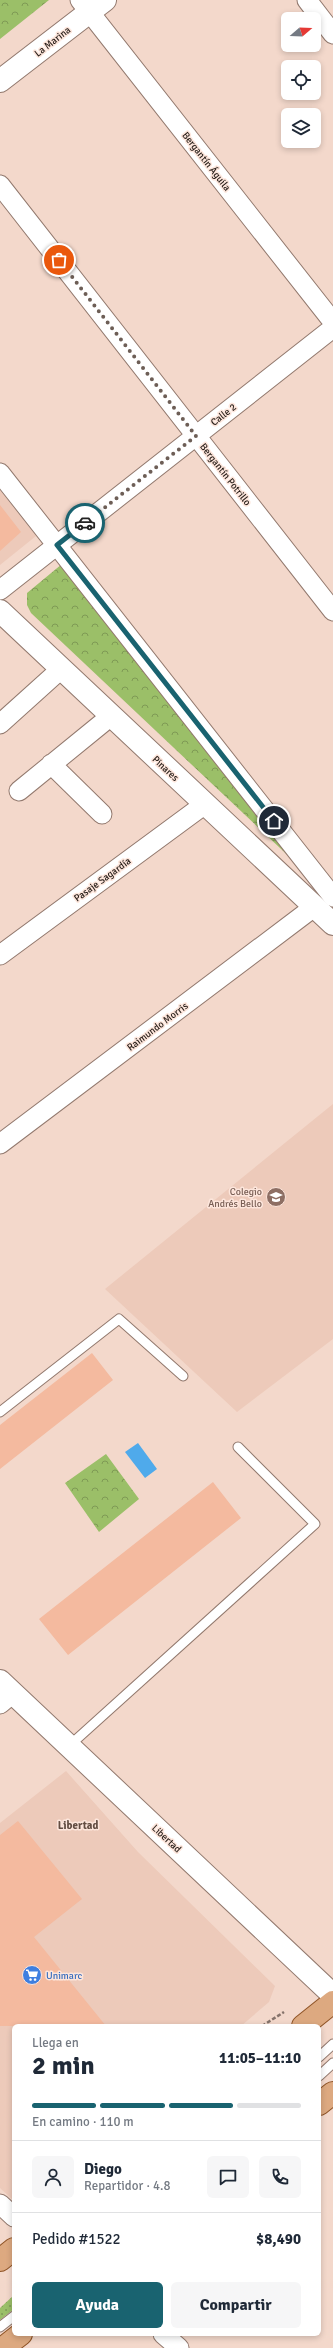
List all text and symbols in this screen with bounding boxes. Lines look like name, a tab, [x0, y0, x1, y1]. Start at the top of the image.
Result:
north arrow	[281, 12, 321, 52]
map controls	[281, 12, 321, 148]
street label: La Marina	[32, 24, 73, 60]
button: locate	[281, 60, 321, 100]
button: layers	[281, 108, 321, 148]
street label: Bergantín Águila	[179, 129, 234, 194]
pin	[42, 243, 76, 277]
icon: bag	[48, 249, 70, 271]
street label: Calle 2	[208, 401, 239, 429]
street label: Bergantín Potrillo	[197, 441, 253, 508]
courier	[65, 503, 105, 543]
icon: car	[74, 512, 96, 534]
street label: Pinares	[150, 754, 181, 784]
pin	[257, 804, 291, 838]
icon: home	[263, 810, 285, 832]
street label: Pasaje Sagardía	[72, 855, 133, 905]
street label: Raimundo Morris	[125, 1000, 191, 1054]
place label: Colegio Andrés Bello	[208, 1186, 262, 1210]
school or university icon: Colegio Andrés Bello	[265, 1186, 287, 1208]
district label: Libertad	[58, 1819, 98, 1832]
street label: Libertad	[149, 1822, 183, 1855]
supermarket icon: Unimarc	[21, 1964, 43, 1986]
place label: Unimarc	[46, 1970, 82, 1982]
text: Llega en	[32, 2035, 79, 2051]
text: 11:05–11:10	[219, 2049, 301, 2067]
text: 2 min	[32, 2050, 95, 2082]
text: En camino · 110 m	[32, 2114, 134, 2130]
button: person	[32, 2156, 74, 2198]
button: chat	[207, 2156, 249, 2198]
button: phone	[259, 2156, 301, 2198]
text: Diego	[84, 2160, 122, 2178]
text: Repartidor · 4.8	[84, 2178, 170, 2194]
text: Pedido #1522	[32, 2230, 121, 2248]
text: $8,490	[256, 2230, 301, 2248]
button: Ayuda	[32, 2282, 163, 2328]
button: Compartir	[171, 2282, 301, 2328]

